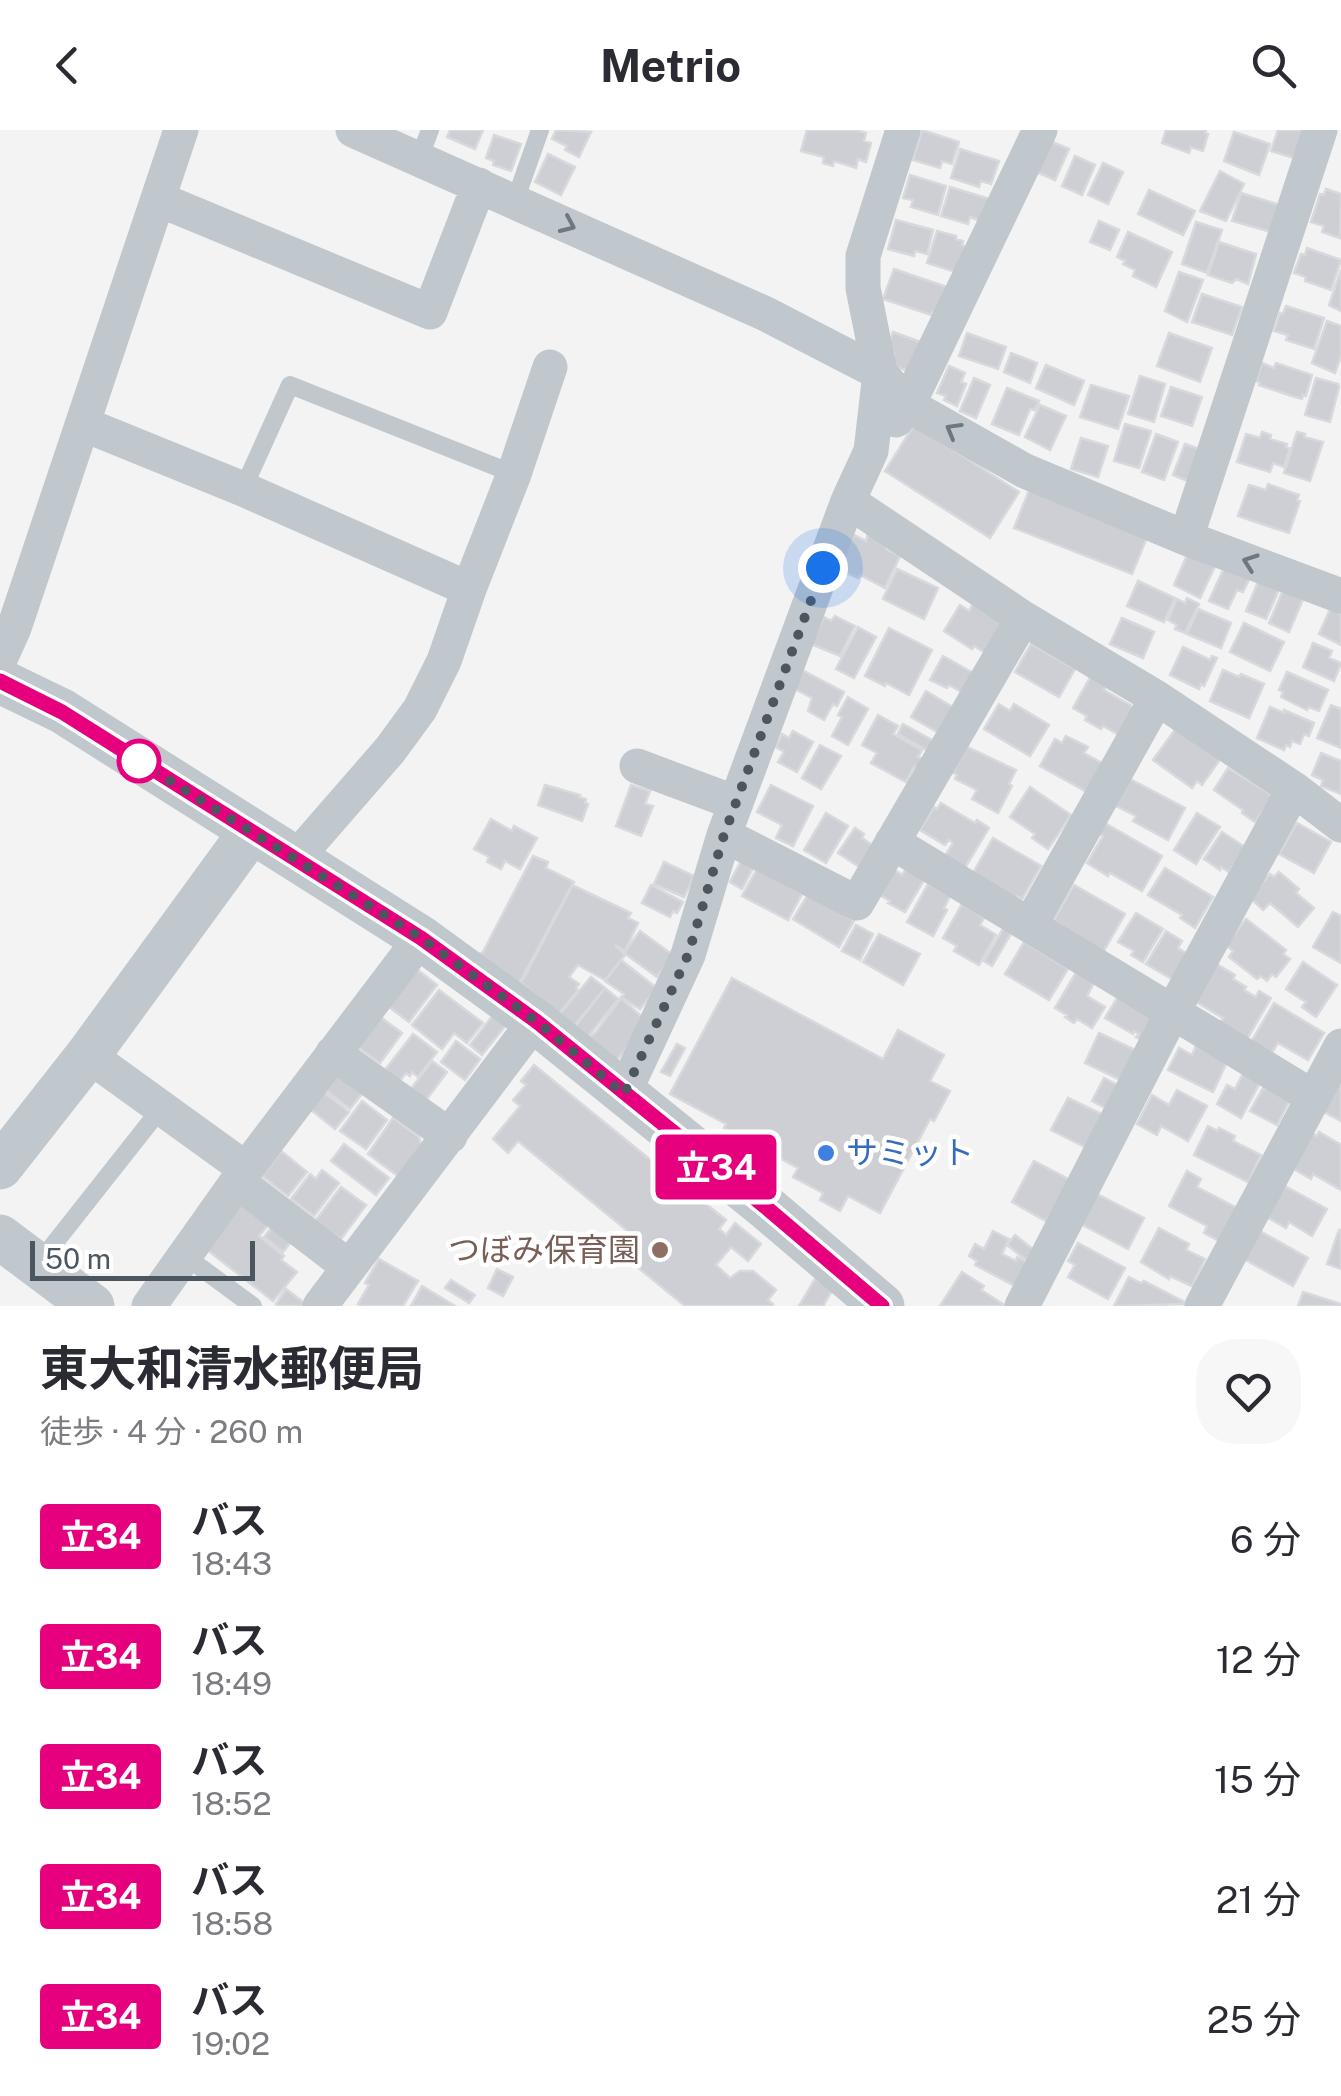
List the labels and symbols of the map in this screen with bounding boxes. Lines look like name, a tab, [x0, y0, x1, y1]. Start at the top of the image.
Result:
one-way arrow	[558, 213, 576, 233]
one-way arrow	[946, 423, 964, 442]
your location	[798, 543, 848, 593]
one-way arrow	[1242, 553, 1259, 574]
unlabelled marker	[118, 740, 160, 782]
line badge: 立34	[658, 1134, 774, 1200]
place label: サミット	[846, 1134, 974, 1171]
marker: サミット	[815, 1142, 837, 1164]
place label: つぼみ保育園	[448, 1231, 640, 1268]
scale bar	[30, 1236, 255, 1280]
marker: つぼみ保育園	[649, 1239, 671, 1261]

